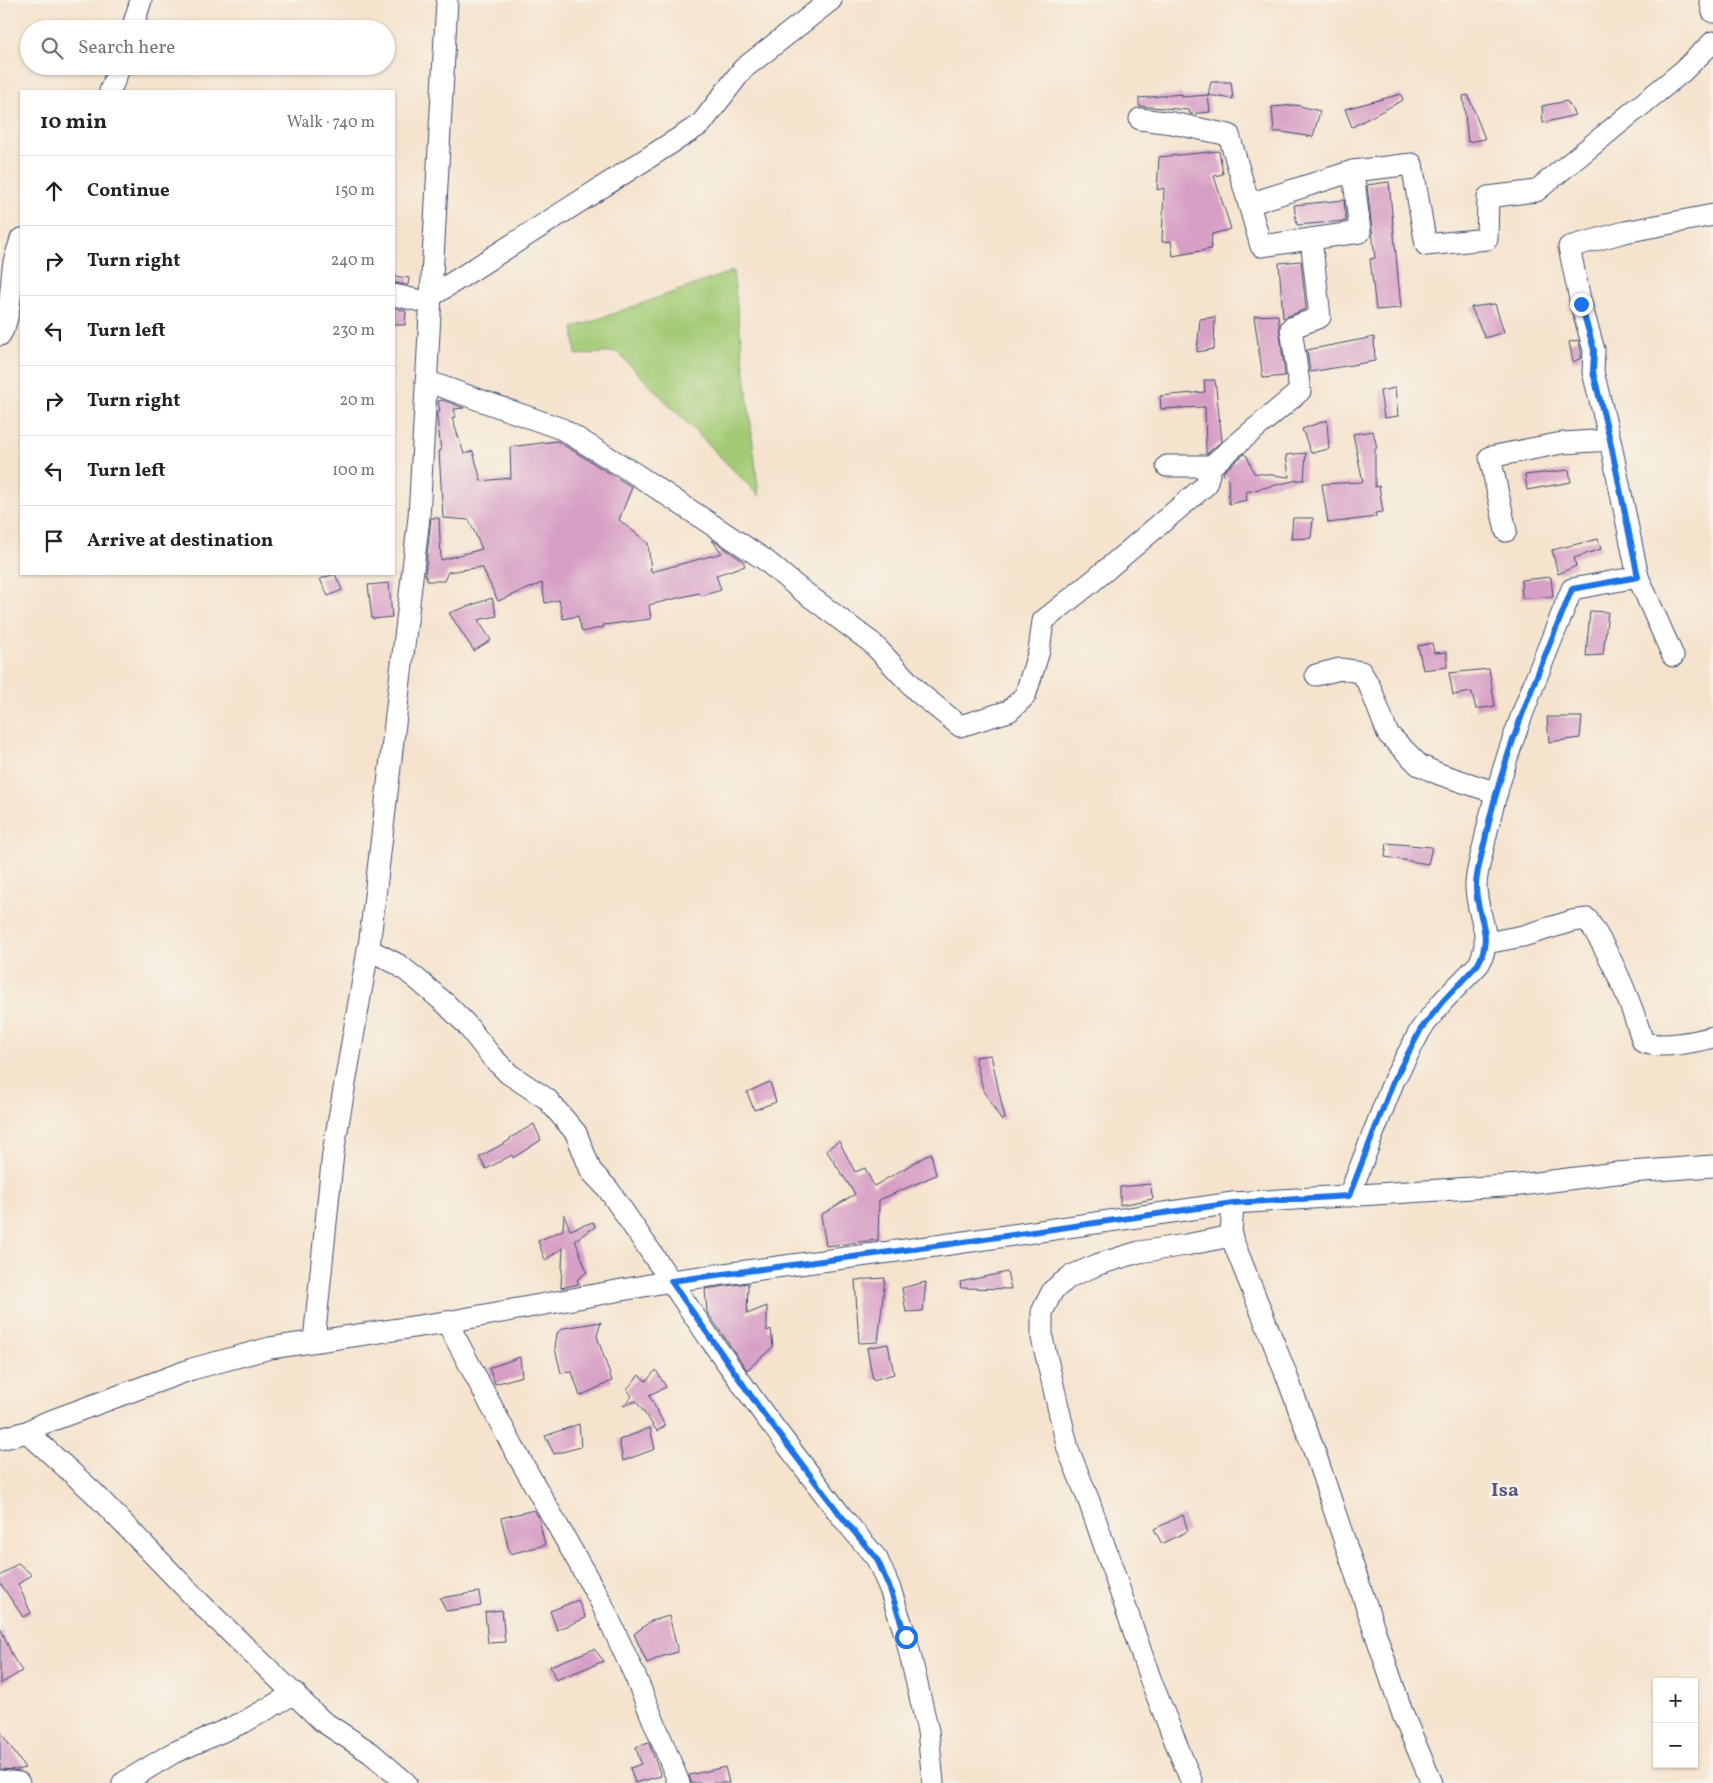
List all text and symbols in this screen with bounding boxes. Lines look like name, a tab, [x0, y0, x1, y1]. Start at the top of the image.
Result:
search box	[20, 20, 395, 75]
icon: search	[38, 34, 66, 62]
text: Search here	[78, 35, 175, 61]
text: 10 min	[40, 108, 107, 137]
text: Walk · 740 m	[287, 112, 375, 134]
icon: ahead	[40, 177, 68, 205]
text: Continue	[87, 178, 170, 204]
text: 150 m	[334, 180, 375, 202]
icon: right	[40, 247, 68, 275]
text: Turn right	[87, 248, 180, 274]
text: 240 m	[331, 250, 375, 272]
route end	[1570, 293, 1593, 316]
icon: left	[40, 317, 68, 345]
text: Turn left	[87, 318, 166, 344]
text: 230 m	[332, 320, 375, 342]
icon: right	[40, 387, 68, 415]
text: Turn right	[87, 388, 180, 414]
text: 20 m	[340, 390, 375, 412]
icon: left	[40, 457, 68, 485]
text: Turn left	[87, 458, 166, 484]
text: 100 m	[332, 460, 375, 482]
icon: arrive	[40, 527, 68, 555]
text: Arrive at destination	[87, 528, 273, 554]
district label: Isa	[1491, 1477, 1519, 1505]
route start	[895, 1626, 918, 1649]
map controls	[1653, 1678, 1698, 1768]
button: +	[1653, 1678, 1698, 1723]
button: −	[1653, 1723, 1698, 1768]

